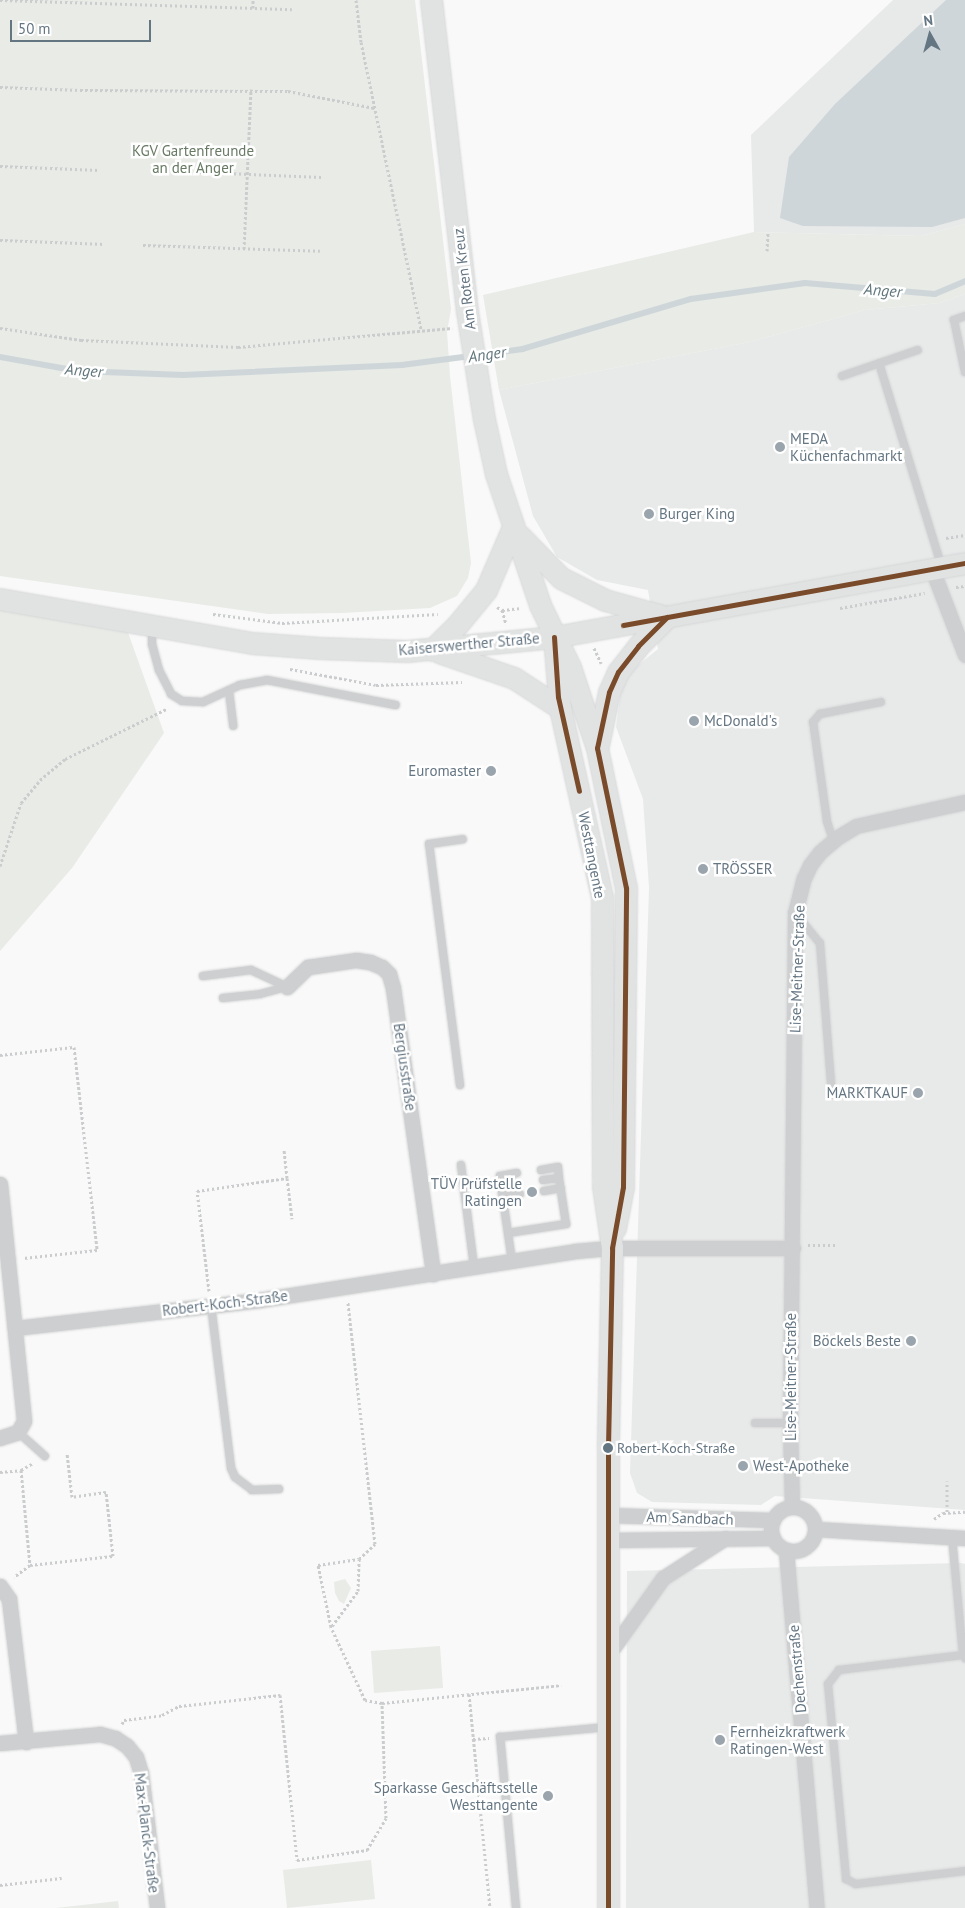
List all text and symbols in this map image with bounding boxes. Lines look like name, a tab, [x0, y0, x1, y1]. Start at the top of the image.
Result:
scale bar	[12, 10, 154, 42]
north arrow	[905, 10, 955, 60]
text: N	[923, 11, 934, 30]
text: 50 m	[18, 19, 51, 38]
park label: KGV Gartenfreunde an der Anger	[132, 141, 254, 176]
street label: Am Roten Kreuz	[449, 227, 479, 331]
water label: Anger	[863, 279, 903, 301]
water label: Anger	[467, 342, 507, 366]
water label: Anger	[64, 359, 104, 381]
place label: MEDA Küchenfachmarkt	[790, 429, 902, 464]
marker: MEDA Küchenfachmarkt	[774, 441, 786, 453]
place label: Burger King	[659, 505, 735, 523]
marker: Burger King	[643, 508, 655, 520]
street label: Kaiserswerther Straße	[398, 629, 540, 659]
place label: McDonald's	[704, 712, 777, 730]
marker: McDonald's	[688, 715, 700, 727]
place label: Euromaster	[408, 762, 481, 780]
marker: Euromaster	[485, 765, 497, 777]
street label: Westtangente	[575, 810, 609, 900]
place label: TRÖSSER	[713, 860, 773, 878]
marker: TRÖSSER	[697, 863, 709, 875]
street label: Lise-Meitner-Straße	[786, 905, 808, 1033]
street label: Bergiusstraße	[390, 1022, 420, 1112]
place label: MARKTKAUF	[826, 1084, 908, 1102]
marker: MARKTKAUF	[912, 1087, 924, 1099]
place label: TÜV Prüfstelle Ratingen	[430, 1174, 522, 1209]
marker: TÜV Prüfstelle Ratingen	[526, 1186, 538, 1198]
street label: Robert-Koch-Straße	[161, 1286, 289, 1320]
street label: Lise-Meitner-Straße	[782, 1313, 800, 1441]
place label: Böckels Beste	[813, 1332, 901, 1350]
marker: Böckels Beste	[905, 1335, 917, 1347]
place label: Robert-Koch-Straße	[617, 1440, 735, 1456]
marker: Robert-Koch-Straße	[603, 1443, 613, 1453]
place label: West-Apotheke	[753, 1457, 849, 1475]
marker: West-Apotheke	[737, 1460, 749, 1472]
street label: Am Sandbach	[646, 1507, 734, 1529]
street label: Dechenstraße	[784, 1624, 810, 1714]
place label: Fernheizkraftwerk Ratingen-West	[730, 1722, 845, 1757]
marker: Fernheizkraftwerk Ratingen-West	[714, 1734, 726, 1746]
street label: Max-Planck-Straße	[131, 1772, 163, 1894]
place label: Sparkasse Geschäftsstelle Westtangente	[374, 1778, 538, 1813]
marker: Sparkasse Geschäftsstelle Westtangente	[542, 1790, 554, 1802]

